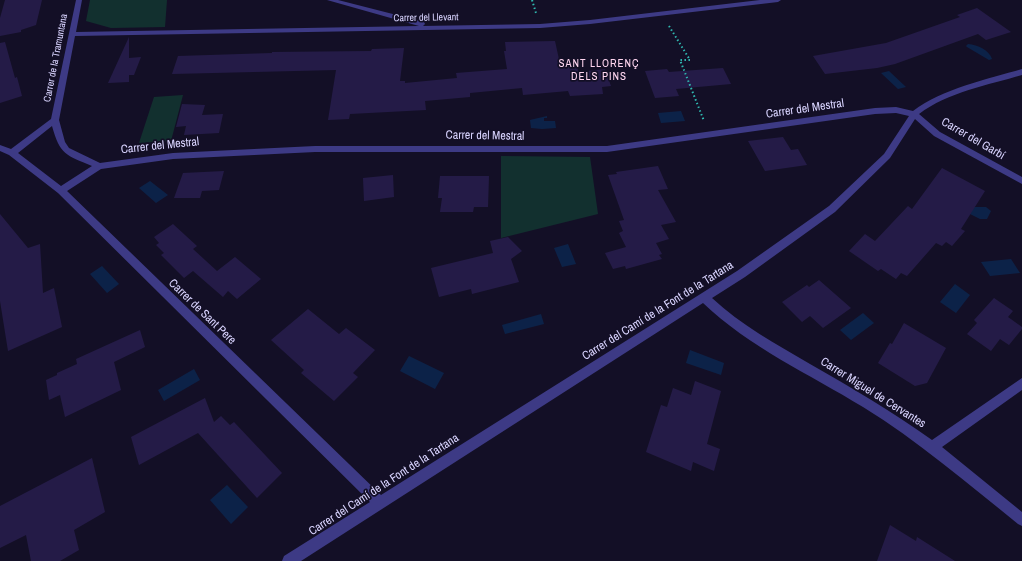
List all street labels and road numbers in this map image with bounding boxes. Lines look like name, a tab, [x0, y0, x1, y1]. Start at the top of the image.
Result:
street label: Carrer del Llevant	[393, 11, 459, 25]
street label: Carrer de la Tramuntana	[42, 13, 70, 103]
street label: Carrer del Mestral	[765, 96, 845, 122]
street label: Carrer del Garbí	[939, 115, 1007, 163]
street label: Carrer del Mestral	[446, 128, 524, 144]
street label: Carrer del Mestral	[120, 135, 200, 157]
street label: Carrer del Camí de la Font de la Tartana	[580, 258, 736, 364]
street label: Carrer de Sant Pere	[165, 276, 239, 348]
street label: Carrer Miguel de Cervantes	[818, 355, 928, 431]
street label: Carrer del Camí de la Font de la Tartana	[306, 431, 462, 539]

